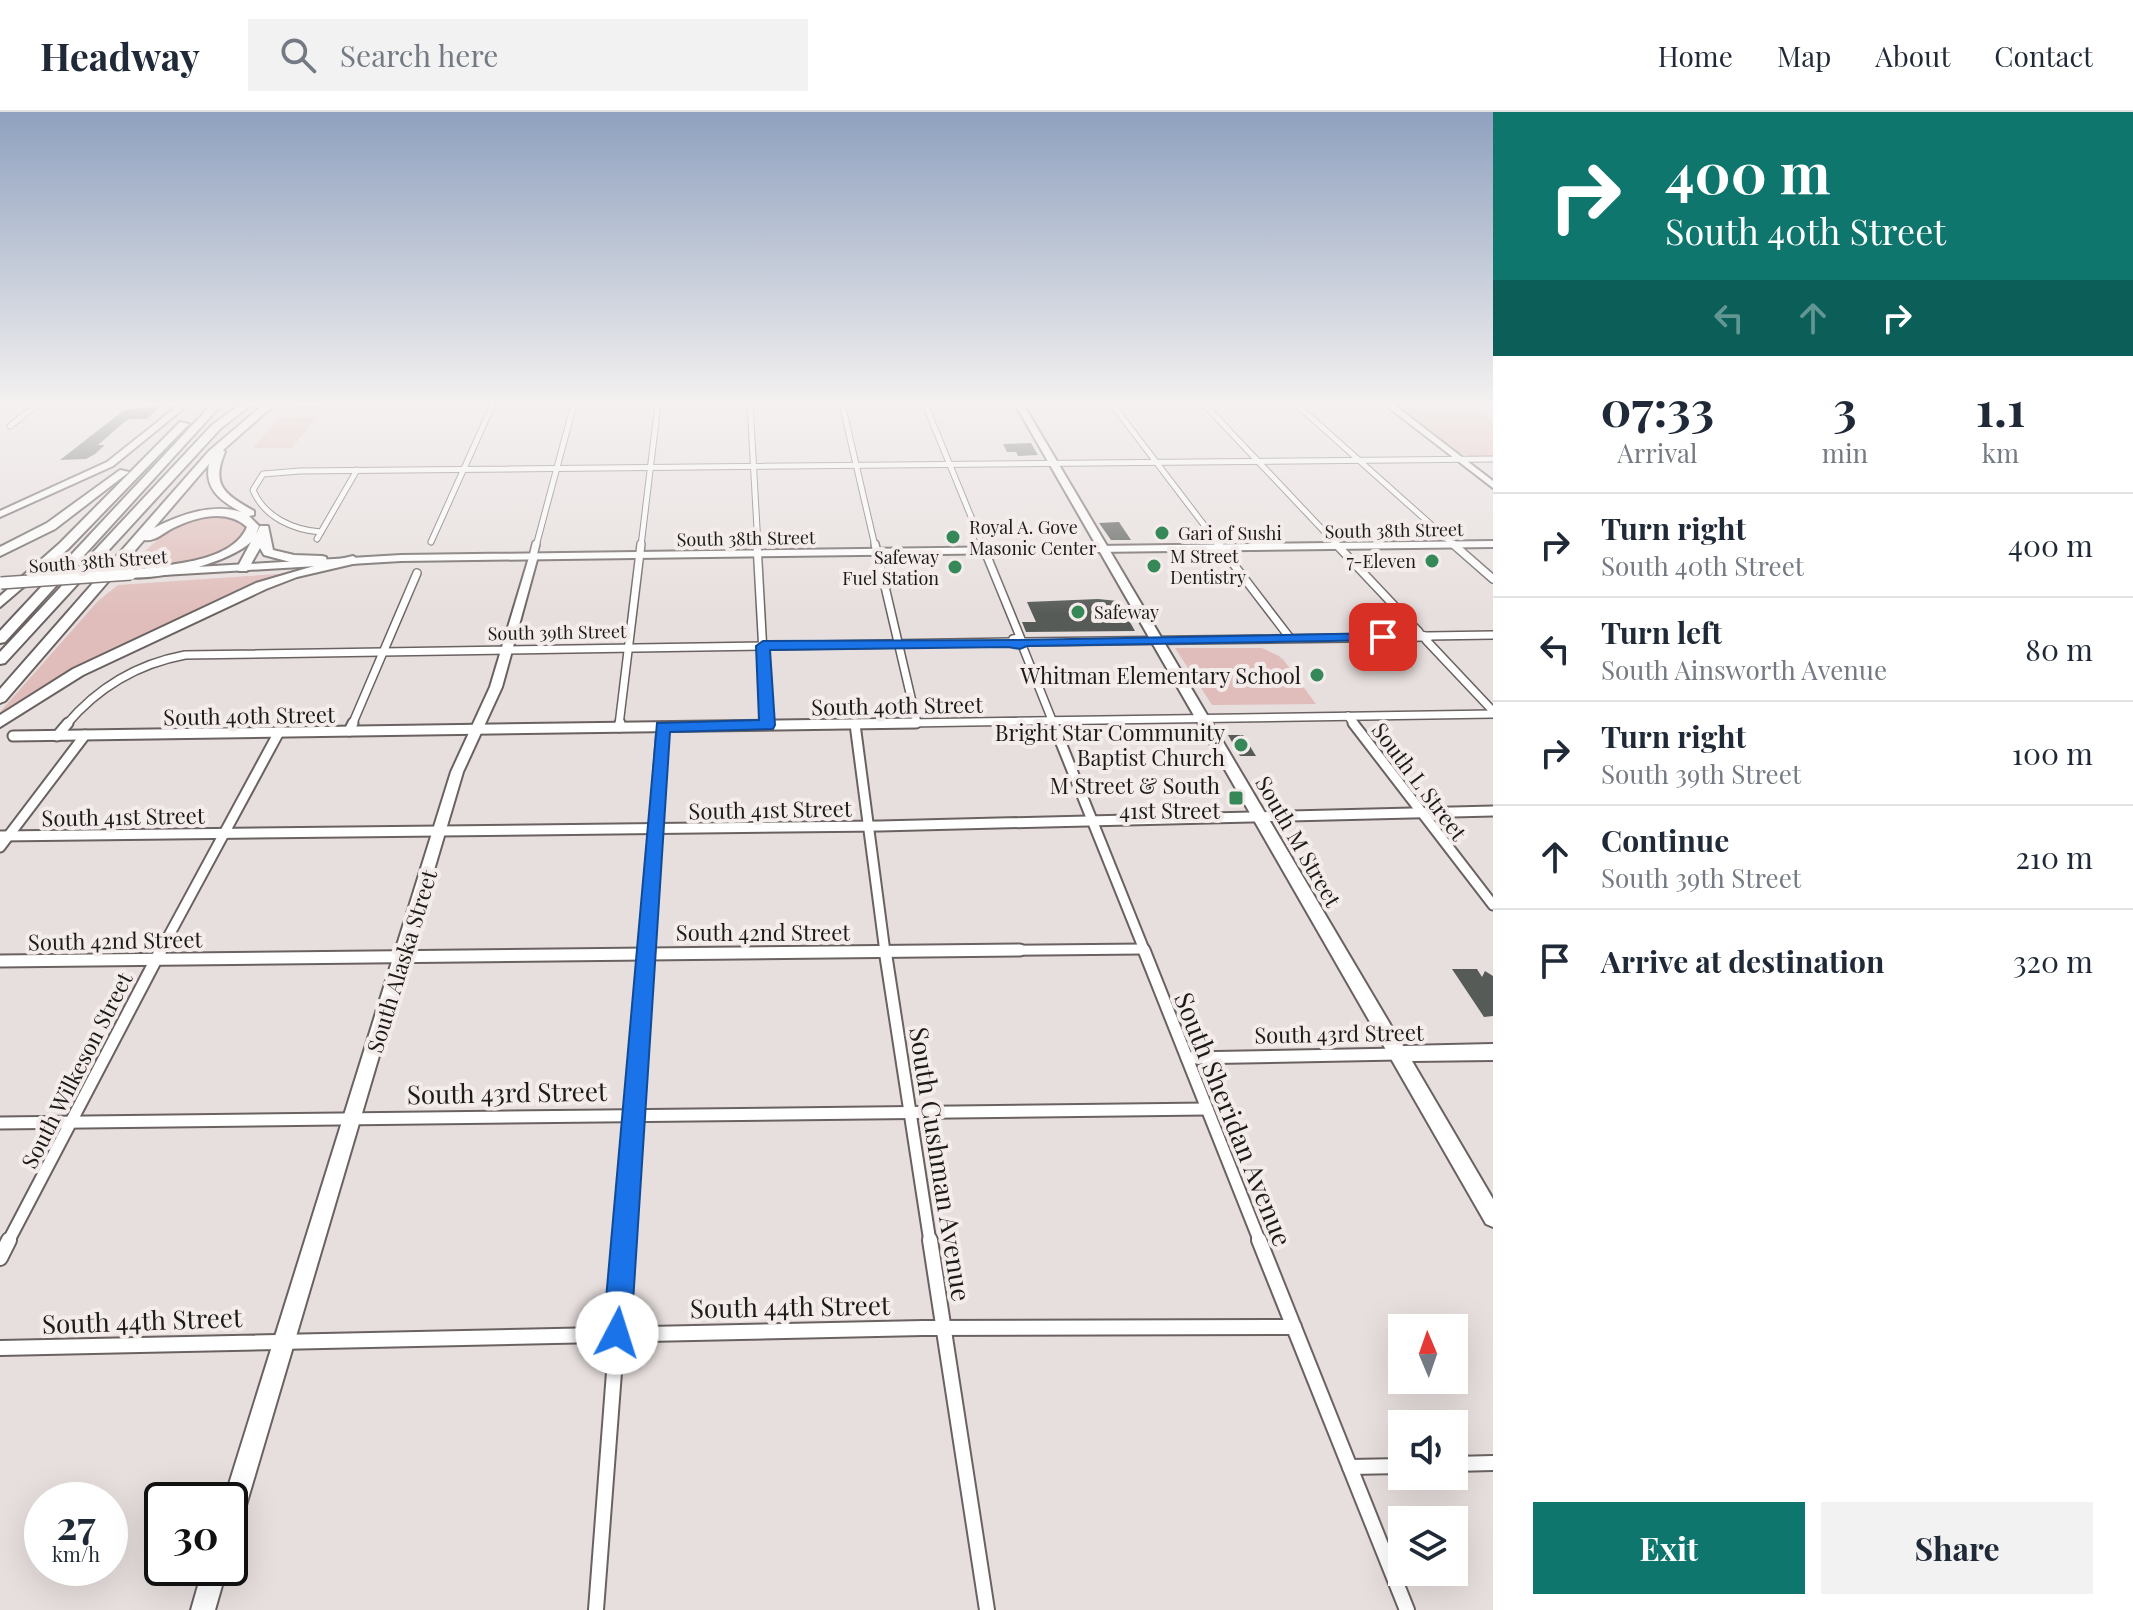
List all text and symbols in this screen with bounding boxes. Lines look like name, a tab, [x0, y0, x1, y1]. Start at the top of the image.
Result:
search box	[248, 19, 808, 91]
text: Headway	[40, 30, 200, 81]
icon: search	[276, 33, 320, 77]
text: Search here	[340, 35, 498, 75]
text: Home	[1658, 37, 1733, 74]
text: Map	[1777, 37, 1831, 74]
text: About	[1875, 37, 1950, 74]
text: Contact	[1994, 37, 2093, 74]
text: 400 m	[1665, 134, 1831, 209]
icon: right	[1533, 144, 1637, 248]
text: South 40th Street	[1665, 206, 1946, 254]
icon: left	[1707, 296, 1751, 340]
icon: ahead	[1791, 296, 1835, 340]
icon: right	[1875, 296, 1919, 340]
text: 07:33	[1601, 375, 1714, 439]
text: 3	[1833, 375, 1857, 439]
text: 1.1	[1976, 375, 2025, 439]
text: Arrival	[1617, 435, 1697, 470]
text: min	[1822, 435, 1868, 470]
text: km	[1982, 435, 2019, 470]
text: Turn right	[1601, 508, 1746, 548]
place label: Royal A. Gove Masonic Center	[969, 515, 1096, 560]
street label: South 38th Street	[1324, 517, 1464, 543]
place label: Gari of Sushi	[1178, 521, 1282, 545]
icon: right	[1533, 523, 1577, 567]
marker: Gari of Sushi	[1153, 524, 1171, 542]
street label: South 38th Street	[676, 525, 816, 551]
text: 400 m	[2008, 525, 2093, 565]
marker: Royal A. Gove Masonic Center	[944, 528, 962, 546]
street label: South 38th Street	[28, 544, 169, 578]
place label: M Street Dentistry	[1170, 544, 1246, 589]
place label: Safeway Fuel Station	[842, 545, 939, 590]
text: South 40th Street	[1601, 548, 1804, 583]
place label: 7-Eleven	[1346, 549, 1416, 573]
marker: 7-Eleven	[1423, 552, 1441, 570]
marker: M Street Dentistry	[1145, 557, 1163, 575]
marker: Safeway Fuel Station	[946, 558, 964, 576]
place label: Safeway	[1094, 600, 1159, 624]
marker: Safeway	[1069, 603, 1087, 621]
pin	[1349, 603, 1417, 671]
text: Turn left	[1601, 612, 1722, 652]
icon: arrive	[1361, 615, 1405, 659]
street label: South 39th Street	[488, 619, 627, 645]
icon: left	[1533, 627, 1577, 671]
text: 80 m	[2025, 629, 2093, 669]
text: South Ainsworth Avenue	[1601, 652, 1887, 687]
place label: Whitman Elementary School	[1019, 660, 1301, 690]
marker: Whitman Elementary School	[1308, 666, 1326, 684]
street label: South 40th Street	[811, 688, 984, 721]
street label: South 40th Street	[163, 698, 336, 731]
street label: South L Street	[1366, 716, 1475, 847]
text: Turn right	[1601, 716, 1746, 756]
place label: Bright Star Community Baptist Church	[995, 717, 1225, 772]
icon: right	[1533, 731, 1577, 775]
text: 100 m	[2012, 733, 2093, 773]
marker: Bright Star Community Baptist Church	[1232, 736, 1250, 754]
text: South 39th Street	[1601, 756, 1801, 791]
place label: M Street & South 41st Street	[1050, 770, 1221, 825]
street label: South M Street	[1249, 770, 1349, 913]
marker: M Street & South 41st Street	[1227, 789, 1245, 807]
street label: South 41st Street	[688, 793, 853, 825]
street label: South 41st Street	[41, 800, 206, 832]
text: Continue	[1601, 820, 1729, 860]
icon: ahead	[1533, 835, 1577, 879]
text: 210 m	[2015, 837, 2093, 877]
text: South 39th Street	[1601, 860, 1801, 895]
street label: South Alaska Street	[359, 865, 444, 1056]
street label: South 42nd Street	[676, 917, 851, 947]
street label: South 42nd Street	[28, 923, 204, 957]
icon: arrive	[1533, 939, 1577, 983]
text: Arrive at destination	[1601, 941, 1884, 981]
text: 320 m	[2013, 941, 2093, 981]
street label: South Wilkeson Street	[13, 966, 139, 1173]
street label: South Sheridan Avenue	[1167, 987, 1301, 1251]
street label: South 43rd Street	[1254, 1017, 1425, 1049]
street label: South Cushman Avenue	[902, 1024, 980, 1304]
street label: South 43rd Street	[407, 1073, 608, 1111]
street label: South 44th Street	[690, 1287, 891, 1325]
position arrow	[575, 1291, 659, 1375]
street label: South 44th Street	[41, 1299, 243, 1341]
north arrow	[1388, 1314, 1468, 1394]
map controls	[1388, 1314, 1468, 1586]
button: sound	[1388, 1410, 1468, 1490]
speed limit sign: 30	[144, 1482, 248, 1586]
text: 27	[56, 1497, 96, 1550]
button: Exit	[1533, 1502, 1805, 1594]
button: Share	[1821, 1502, 2093, 1594]
button: layers	[1388, 1506, 1468, 1586]
text: km/h	[52, 1540, 100, 1567]

